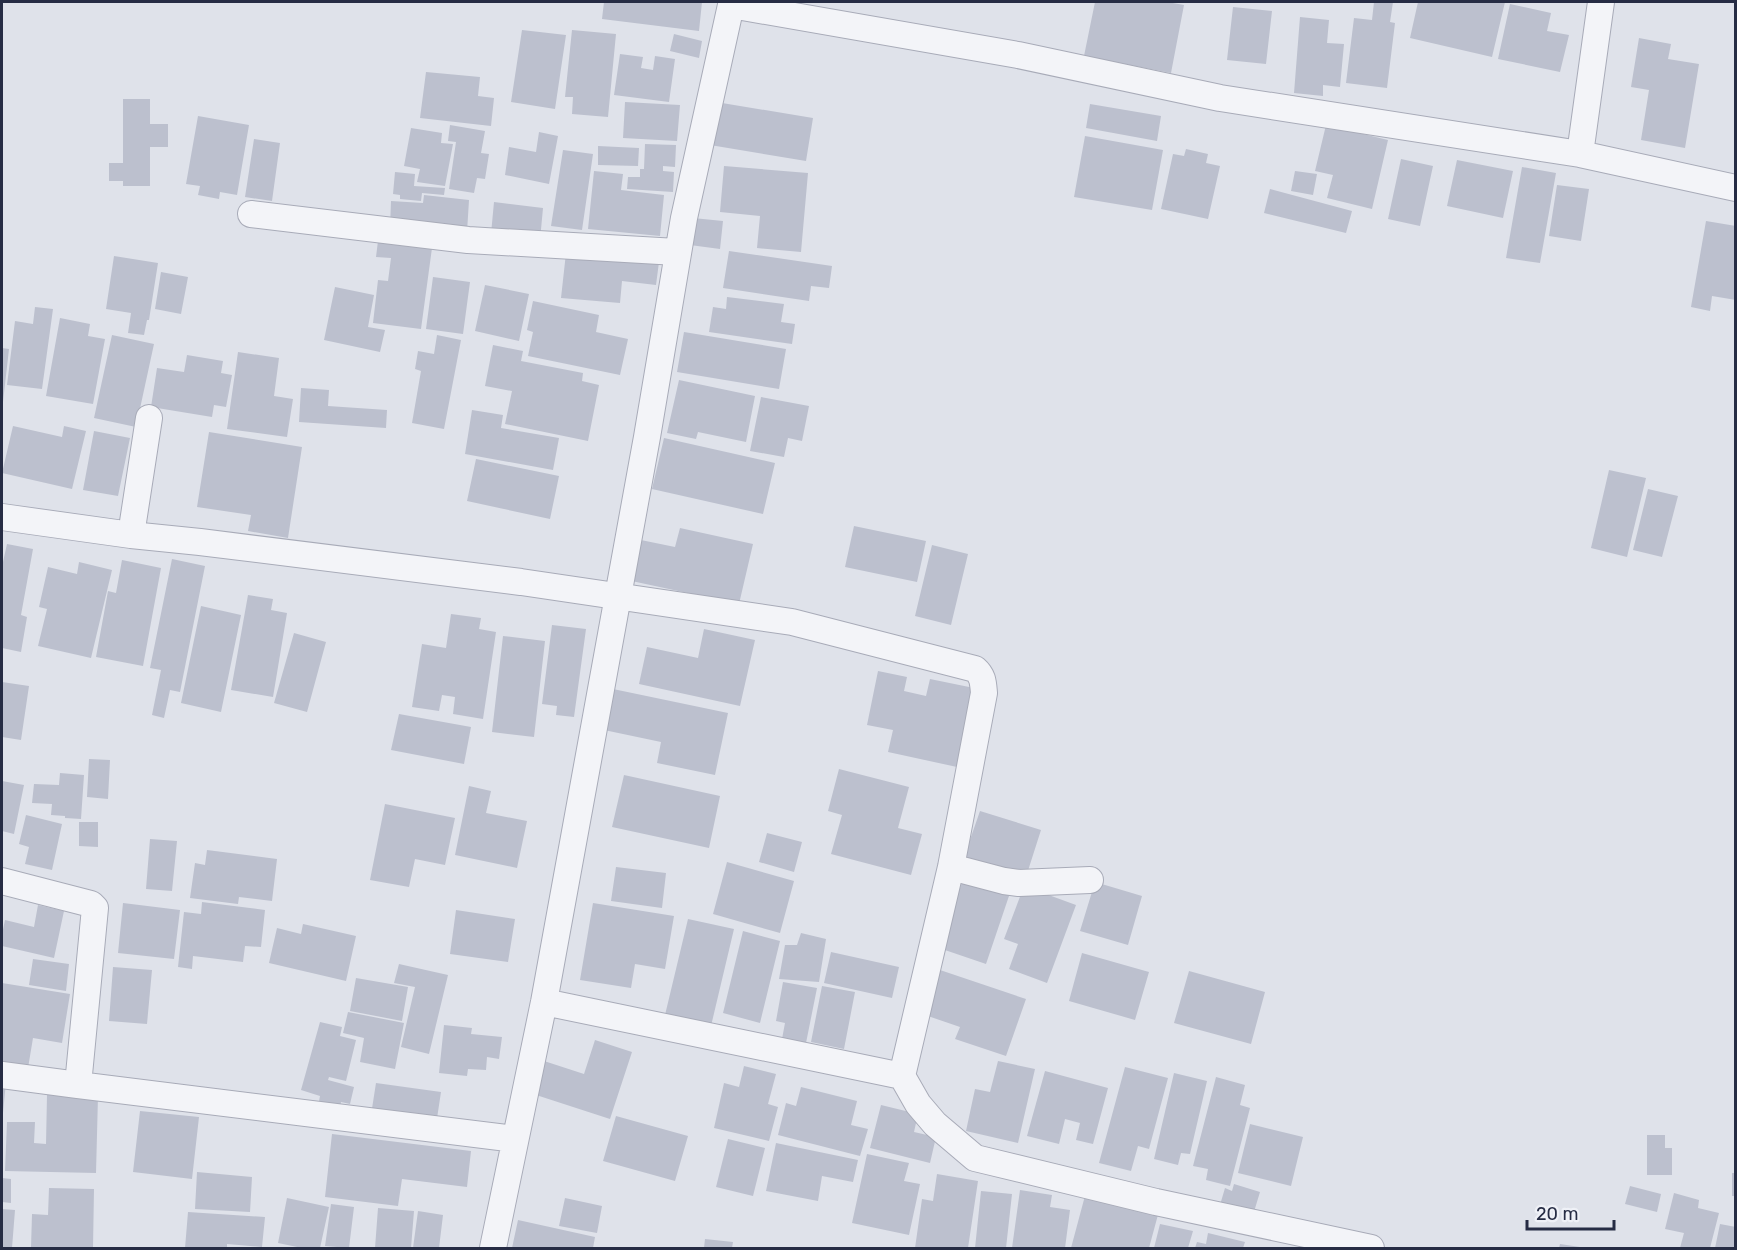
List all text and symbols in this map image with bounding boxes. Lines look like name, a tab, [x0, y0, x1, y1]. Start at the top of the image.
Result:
scale bar	[1527, 1193, 1614, 1231]
text: 20 m	[1536, 1203, 1578, 1225]

